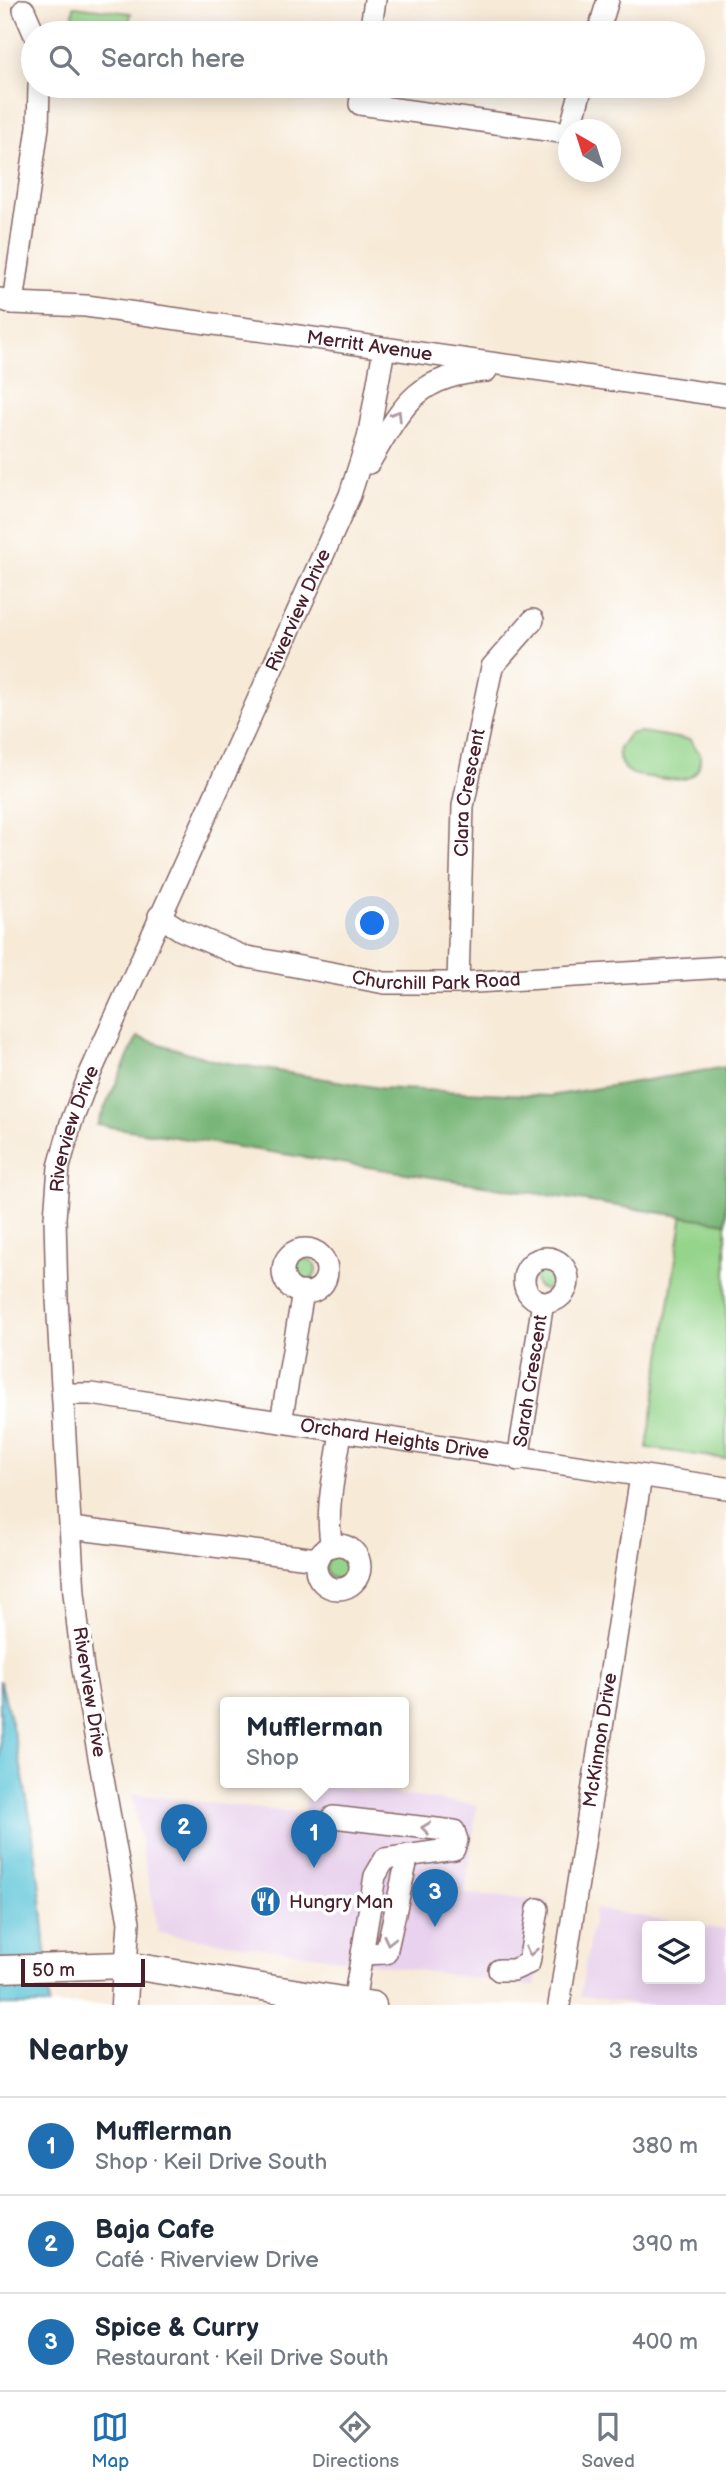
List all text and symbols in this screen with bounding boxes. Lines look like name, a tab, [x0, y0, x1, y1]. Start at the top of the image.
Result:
search box	[21, 21, 705, 98]
icon: search	[45, 41, 83, 79]
text: Search here	[101, 44, 245, 75]
north arrow	[558, 119, 621, 182]
street label: Merritt Avenue	[305, 326, 434, 366]
one-way arrow	[389, 409, 402, 422]
street label: Riverview Drive	[261, 545, 336, 675]
street label: Clara Crescent	[450, 727, 490, 857]
your location	[355, 906, 389, 940]
street label: Churchill Park Road	[350, 966, 521, 995]
street label: Riverview Drive	[46, 1062, 104, 1193]
street label: Sarah Crescent	[509, 1313, 552, 1449]
street label: Orchard Heights Drive	[299, 1414, 491, 1464]
street label: Riverview Drive	[67, 1625, 111, 1759]
street label: McKinnon Drive	[578, 1671, 622, 1809]
popup	[220, 1697, 409, 1788]
text: Mufflerman	[246, 1713, 383, 1744]
text: Shop	[246, 1744, 299, 1772]
pin: 2	[161, 1804, 207, 1862]
pin: 1	[291, 1810, 337, 1868]
one-way arrow	[420, 1820, 432, 1835]
pin: 3	[412, 1869, 458, 1927]
restaurant icon: Hungry Man	[249, 1885, 283, 1919]
place label: Hungry Man	[289, 1891, 393, 1914]
map controls	[642, 1921, 705, 1984]
button: layers	[642, 1921, 705, 1984]
one-way arrow	[383, 1934, 397, 1946]
one-way arrow	[524, 1945, 539, 1957]
scale bar	[21, 1956, 145, 1988]
text: 50 m	[32, 1959, 75, 1982]
text: Nearby	[28, 2033, 128, 2069]
text: 3 results	[609, 2037, 698, 2065]
text: Mufflerman	[95, 2117, 232, 2148]
text: 1	[46, 2132, 56, 2160]
text: 380 m	[632, 2132, 698, 2160]
text: Shop · Keil Drive South	[95, 2148, 327, 2176]
text: Baja Cafe	[95, 2215, 214, 2246]
text: 2	[44, 2230, 58, 2258]
text: 390 m	[632, 2230, 698, 2258]
text: Café · Riverview Drive	[95, 2246, 319, 2274]
text: Spice & Curry	[95, 2313, 259, 2344]
text: 3	[44, 2328, 58, 2356]
text: 400 m	[632, 2328, 698, 2356]
text: Restaurant · Keil Drive South	[95, 2344, 389, 2372]
tab: Map	[91, 2408, 129, 2473]
tab: Directions	[312, 2408, 399, 2473]
tab: Saved	[581, 2408, 635, 2473]

